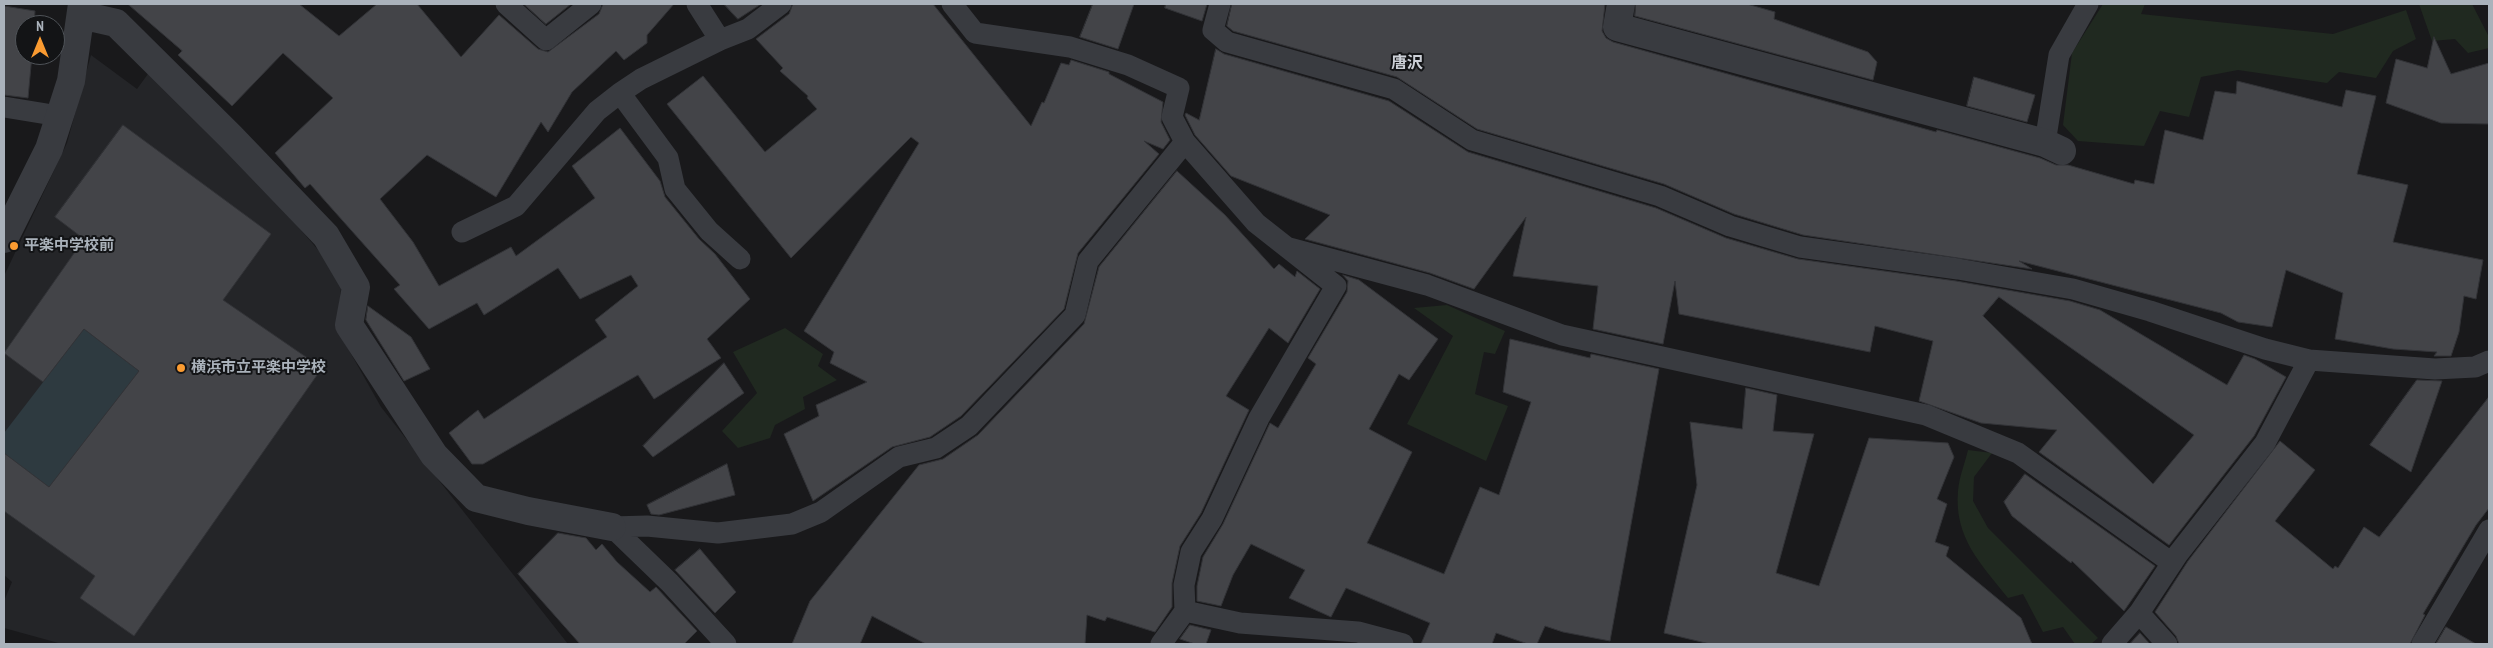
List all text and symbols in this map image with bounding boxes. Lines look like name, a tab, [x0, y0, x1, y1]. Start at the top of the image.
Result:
north arrow	[15, 15, 65, 65]
text: N	[36, 17, 44, 35]
district label: 唐沢	[1391, 53, 1423, 73]
place label: 平楽中学校前	[24, 237, 114, 255]
marker: 平楽中学校前	[8, 240, 20, 252]
place label: 横浜市立平楽中学校	[191, 359, 326, 377]
marker: 横浜市立平楽中学校	[175, 362, 187, 374]

